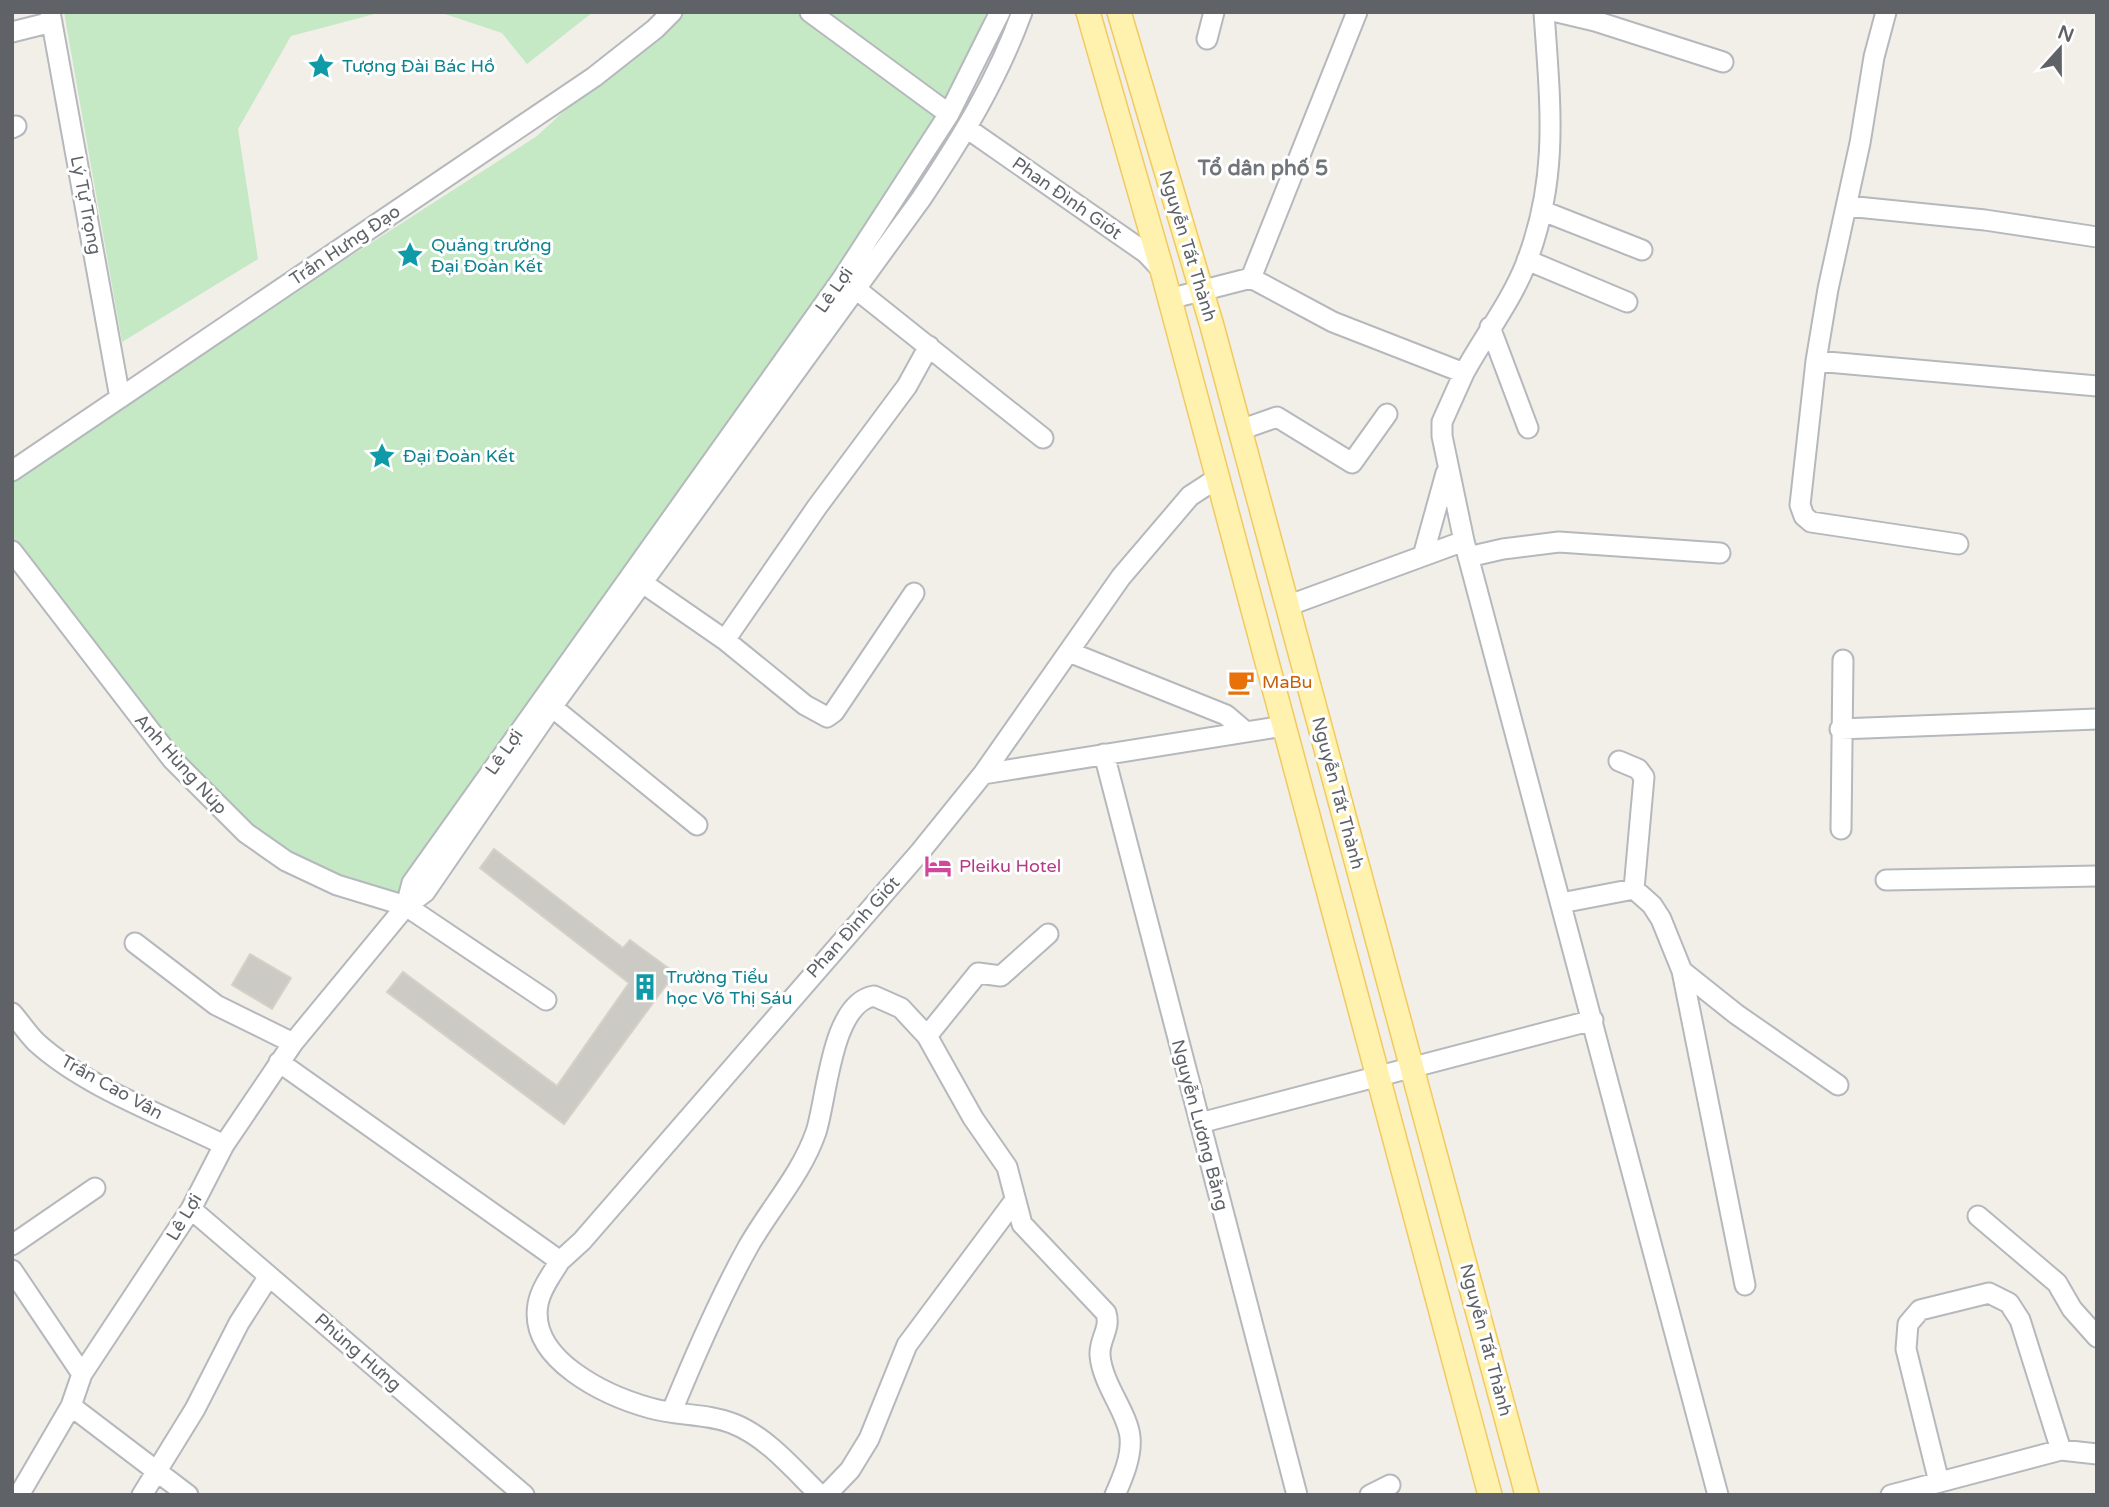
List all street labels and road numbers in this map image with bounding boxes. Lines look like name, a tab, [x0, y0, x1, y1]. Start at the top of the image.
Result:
street label: Phan Đình Giót	[1008, 152, 1126, 244]
street label: Lý Tự Trọng	[66, 154, 106, 256]
street label: Nguyễn Tất Thành	[1155, 168, 1221, 324]
street label: Trần Hưng Đạo	[286, 200, 404, 290]
street label: Lê Lợi	[810, 263, 858, 317]
street label: Anh Hùng Núp	[130, 709, 232, 819]
street label: Nguyễn Tất Thành	[1307, 714, 1369, 872]
street label: Lê Lợi	[480, 725, 528, 779]
street label: Phan Đình Giót	[802, 872, 904, 982]
street label: Nguyễn Lương Bằng	[1167, 1037, 1233, 1213]
street label: Trần Cao Vân	[57, 1050, 167, 1124]
street label: Lê Lợi	[161, 1189, 207, 1245]
street label: Nguyễn Tất Thành	[1455, 1261, 1517, 1419]
street label: Phùng Hưng	[310, 1308, 406, 1396]

